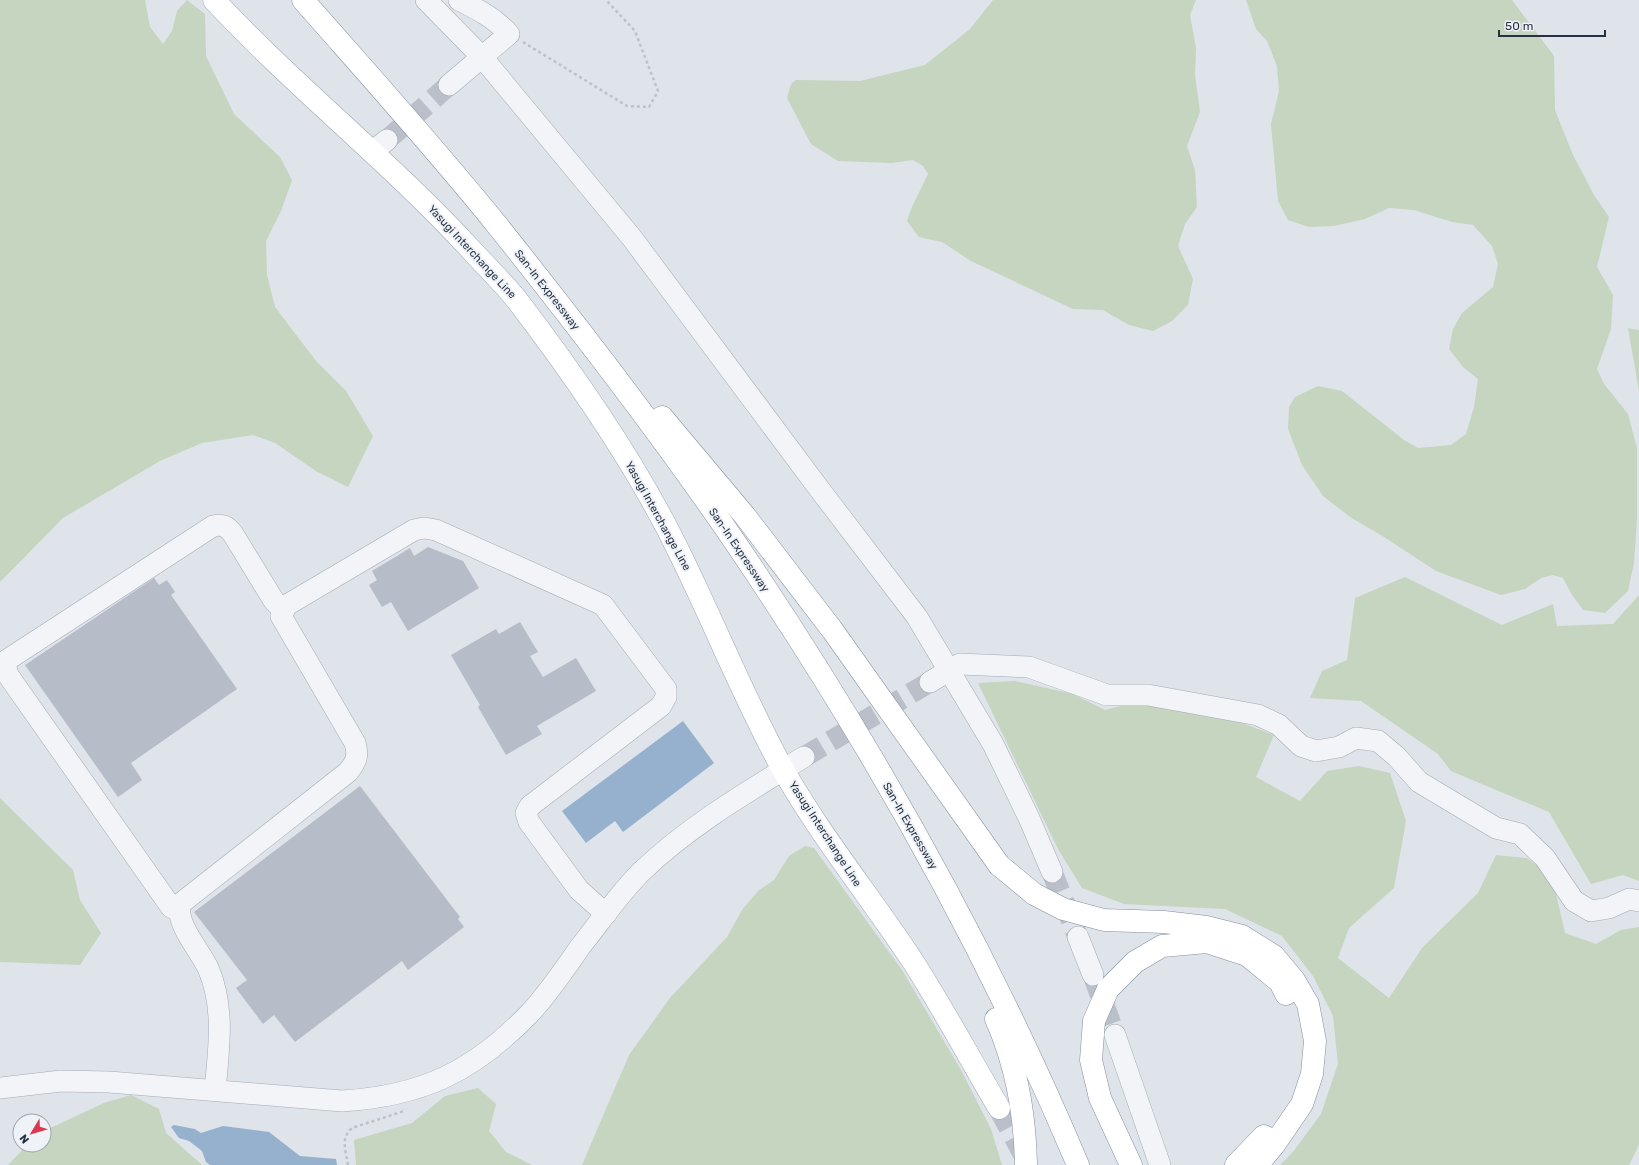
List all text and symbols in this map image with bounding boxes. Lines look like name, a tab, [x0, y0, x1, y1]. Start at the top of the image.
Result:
scale bar	[1499, 12, 1605, 38]
text: 50 m	[1505, 19, 1533, 33]
street label: Yasugi Interchange Line	[425, 203, 519, 301]
street label: San-In Expressway	[512, 247, 582, 333]
street label: Yasugi Interchange Line	[622, 459, 694, 573]
street label: San-In Expressway	[706, 506, 772, 594]
street label: Yasugi Interchange Line	[786, 779, 864, 889]
street label: San-In Expressway	[880, 780, 940, 872]
north arrow	[12, 1113, 52, 1153]
text: N	[17, 1132, 32, 1146]

